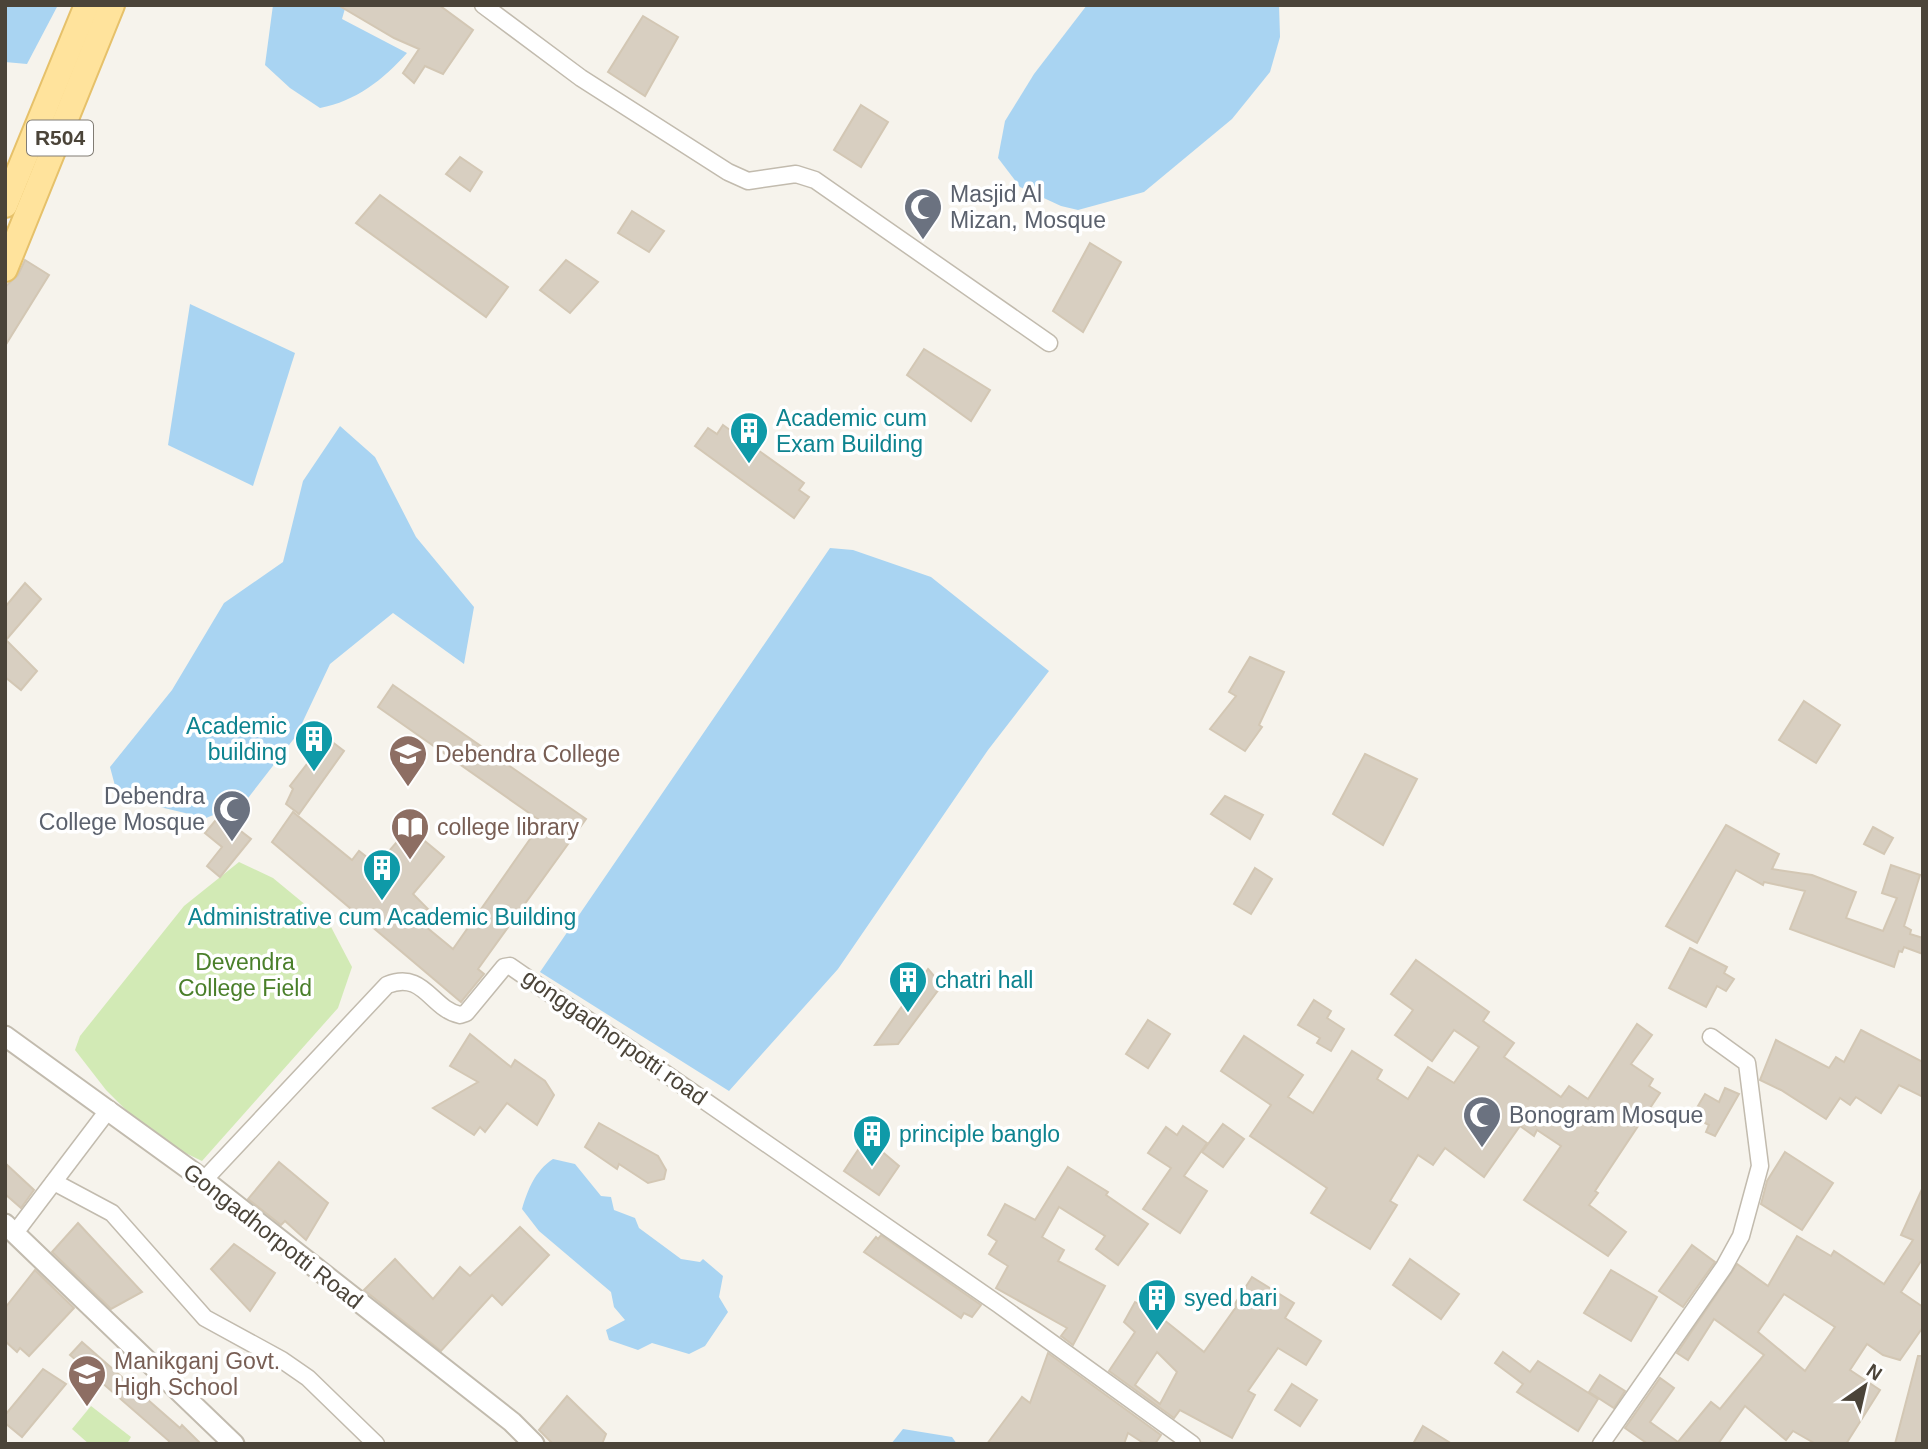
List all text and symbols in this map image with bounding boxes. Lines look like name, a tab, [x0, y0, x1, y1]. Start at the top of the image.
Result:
road number: R504	[27, 120, 93, 156]
place label: Masjid Al Mizan, Mosque	[950, 181, 1106, 233]
mosque icon: Masjid Al Mizan, Mosque	[902, 186, 944, 241]
place label: Academic cum Exam Building	[776, 405, 927, 457]
building icon: Academic cum Exam Building	[728, 410, 770, 465]
place label: Academic building	[186, 713, 287, 765]
building icon: Academic building	[293, 718, 335, 773]
school or university icon: Debendra College	[387, 733, 429, 788]
place label: Debendra College	[435, 741, 620, 767]
place label: Debendra College Mosque	[39, 783, 205, 835]
mosque icon: Debendra College Mosque	[211, 788, 253, 843]
library icon: college library	[389, 806, 431, 861]
place label: college library	[437, 814, 579, 840]
building icon: Administrative cum Academic Building	[361, 847, 403, 902]
place label: Administrative cum Academic Building	[188, 904, 576, 930]
park label: Devendra College Field	[178, 949, 312, 1001]
building icon: chatri hall	[887, 959, 929, 1014]
street label: gonggadhorpotti road	[518, 964, 712, 1110]
place label: chatri hall	[935, 967, 1033, 993]
mosque icon: Bonogram Mosque	[1461, 1094, 1503, 1149]
place label: Bonogram Mosque	[1509, 1102, 1703, 1128]
building icon: principle banglo	[851, 1113, 893, 1168]
place label: principle banglo	[899, 1121, 1060, 1147]
street label: Gongadhorpotti Road	[178, 1158, 368, 1314]
building icon: syed bari	[1136, 1277, 1178, 1332]
place label: syed bari	[1184, 1285, 1277, 1311]
place label: Manikganj Govt. High School	[114, 1348, 280, 1400]
north arrow	[1830, 1351, 1900, 1421]
school or university icon: Manikganj Govt. High School	[66, 1353, 108, 1408]
text: N	[1863, 1360, 1886, 1385]

